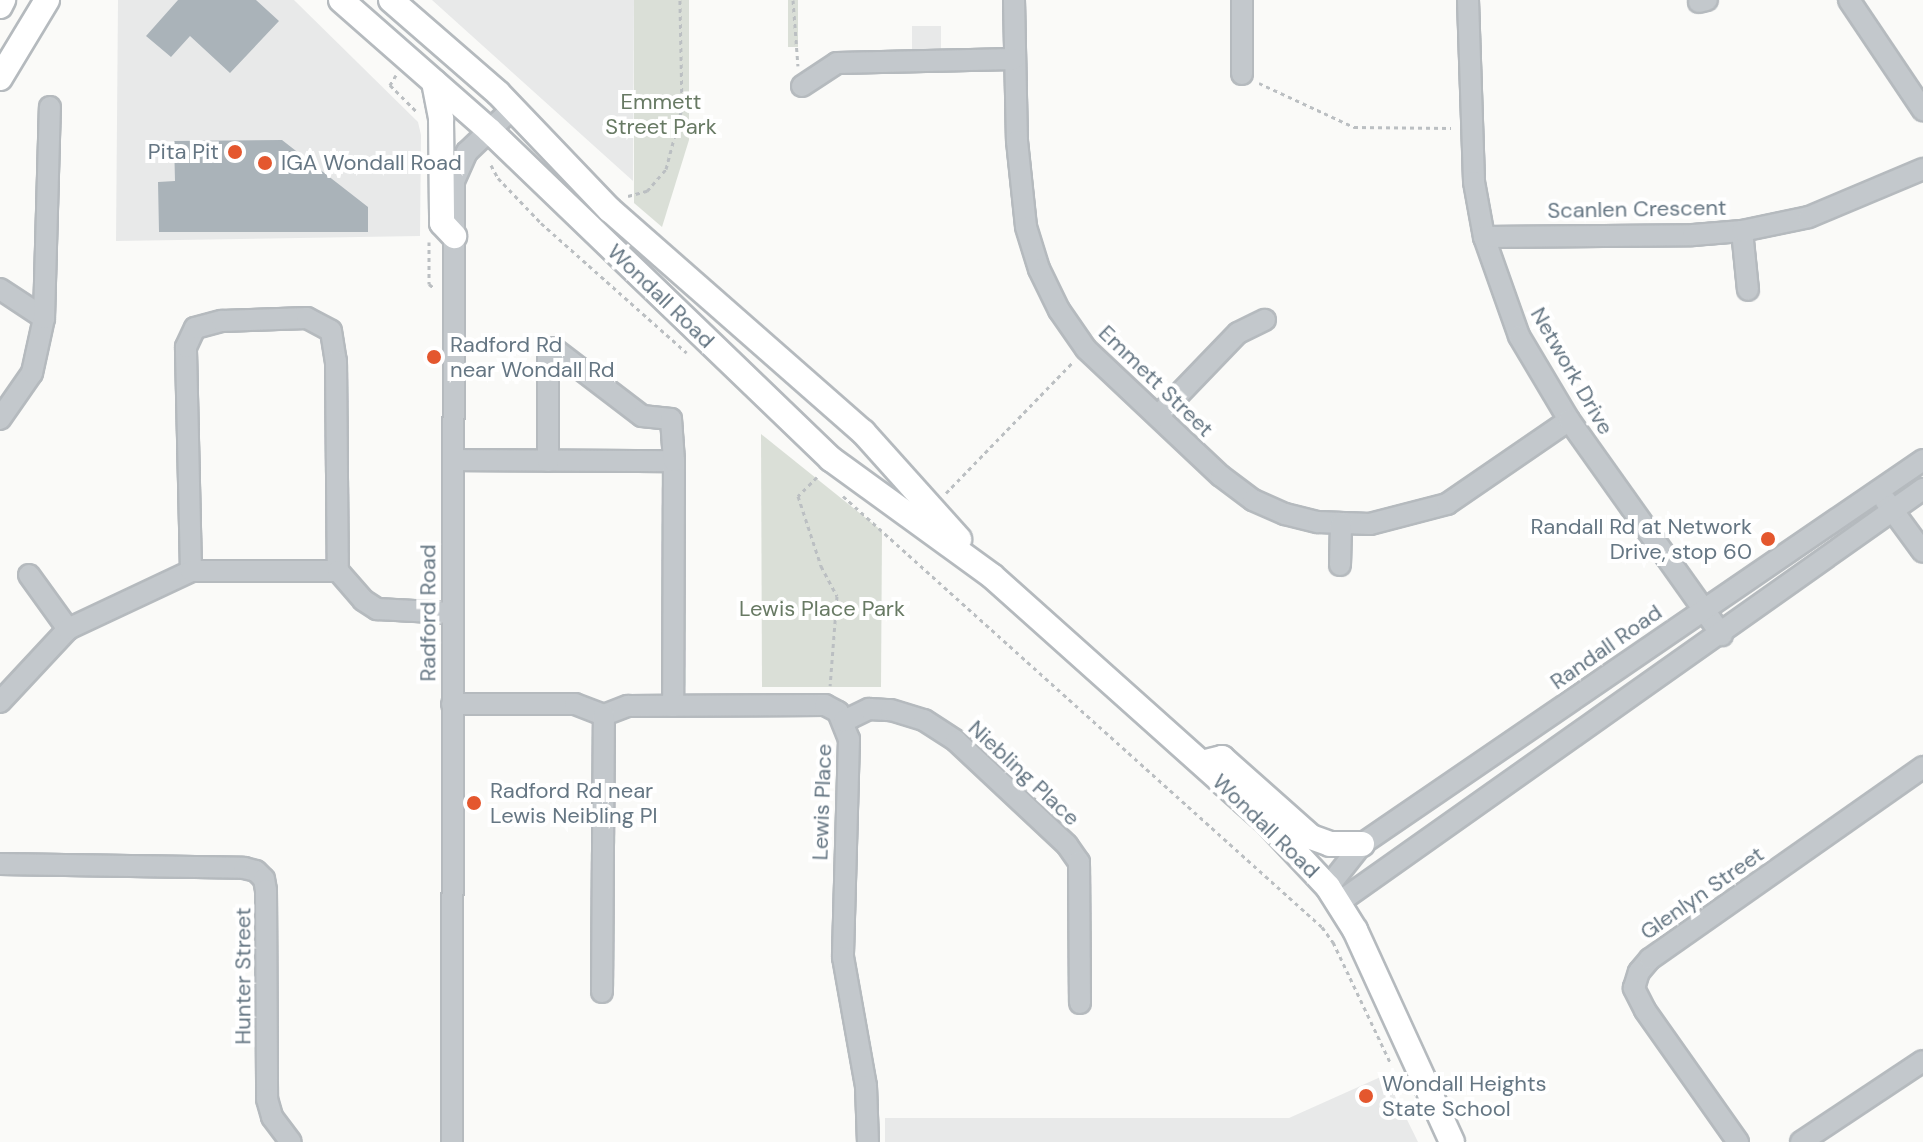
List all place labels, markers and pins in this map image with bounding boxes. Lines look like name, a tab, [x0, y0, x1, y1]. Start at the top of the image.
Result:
place label: Pita Pit	[148, 139, 219, 165]
marker: Pita Pit	[226, 143, 244, 161]
place label: IGA Wondall Road	[281, 150, 462, 176]
marker: IGA Wondall Road	[256, 154, 274, 172]
place label: Radford Rd near Wondall Rd	[450, 331, 615, 382]
marker: Radford Rd near Wondall Rd	[425, 348, 443, 366]
place label: Randall Rd at Network Drive, stop 60	[1530, 513, 1752, 564]
marker: Randall Rd at Network Drive, stop 60	[1759, 530, 1777, 548]
place label: Radford Rd near Lewis Neibling Pl	[490, 777, 658, 828]
marker: Radford Rd near Lewis Neibling Pl	[465, 794, 483, 812]
place label: Wondall Heights State School	[1382, 1070, 1547, 1122]
marker: Wondall Heights State School	[1357, 1087, 1375, 1105]

